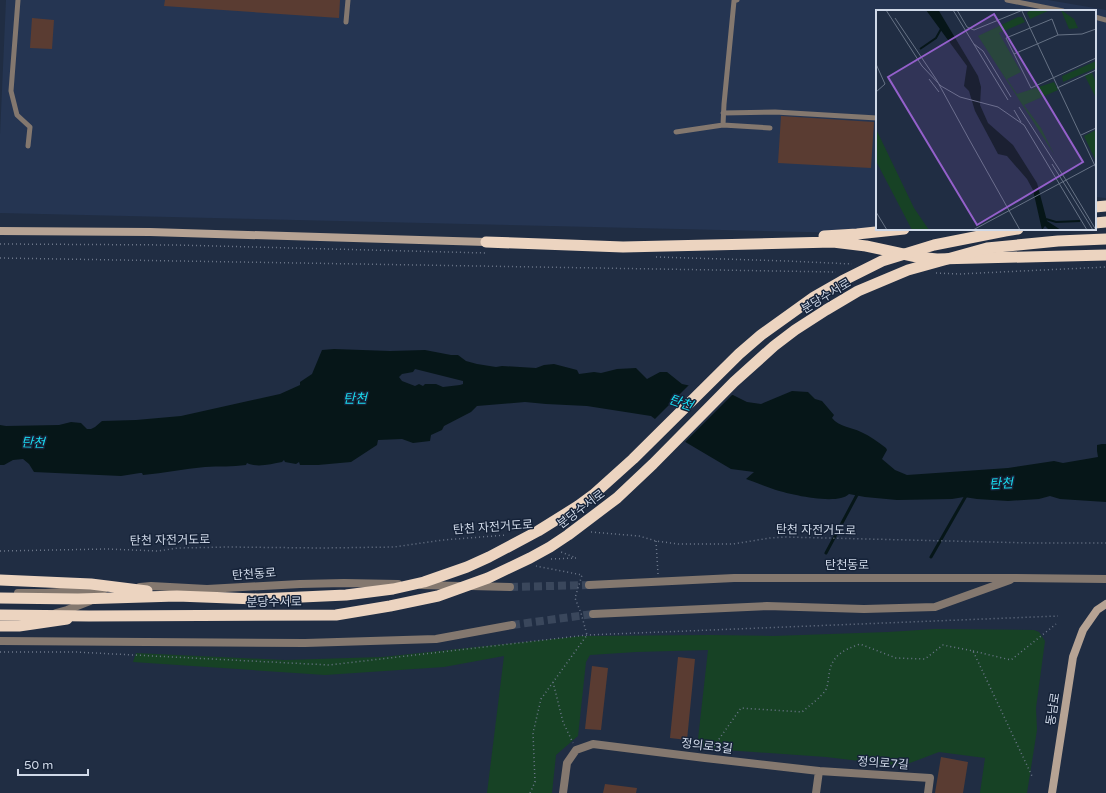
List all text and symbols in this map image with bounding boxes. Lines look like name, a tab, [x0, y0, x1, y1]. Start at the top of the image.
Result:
inset map	[876, 10, 1096, 230]
street label: 분당수서로	[799, 276, 853, 316]
water label: 탄천	[343, 391, 368, 407]
water label: 탄천	[667, 391, 696, 415]
water label: 탄천	[21, 435, 46, 451]
water label: 탄천	[989, 475, 1014, 493]
street label: 분당수서로	[555, 487, 607, 531]
street label: 탄천 자전거도로	[452, 517, 534, 537]
street label: 탄천 자전거도로	[776, 522, 856, 538]
street label: 탄천 자전거도로	[130, 532, 210, 548]
street label: 탄천동로	[825, 558, 869, 572]
street label: 탄천동로	[231, 565, 277, 583]
street label: 분당수서로	[246, 595, 302, 609]
street label: 동남로	[1043, 692, 1063, 726]
street label: 정의로3길	[680, 736, 734, 756]
scale bar	[18, 751, 88, 777]
street label: 정의로7길	[857, 754, 909, 772]
text: 50 m	[24, 758, 53, 772]

